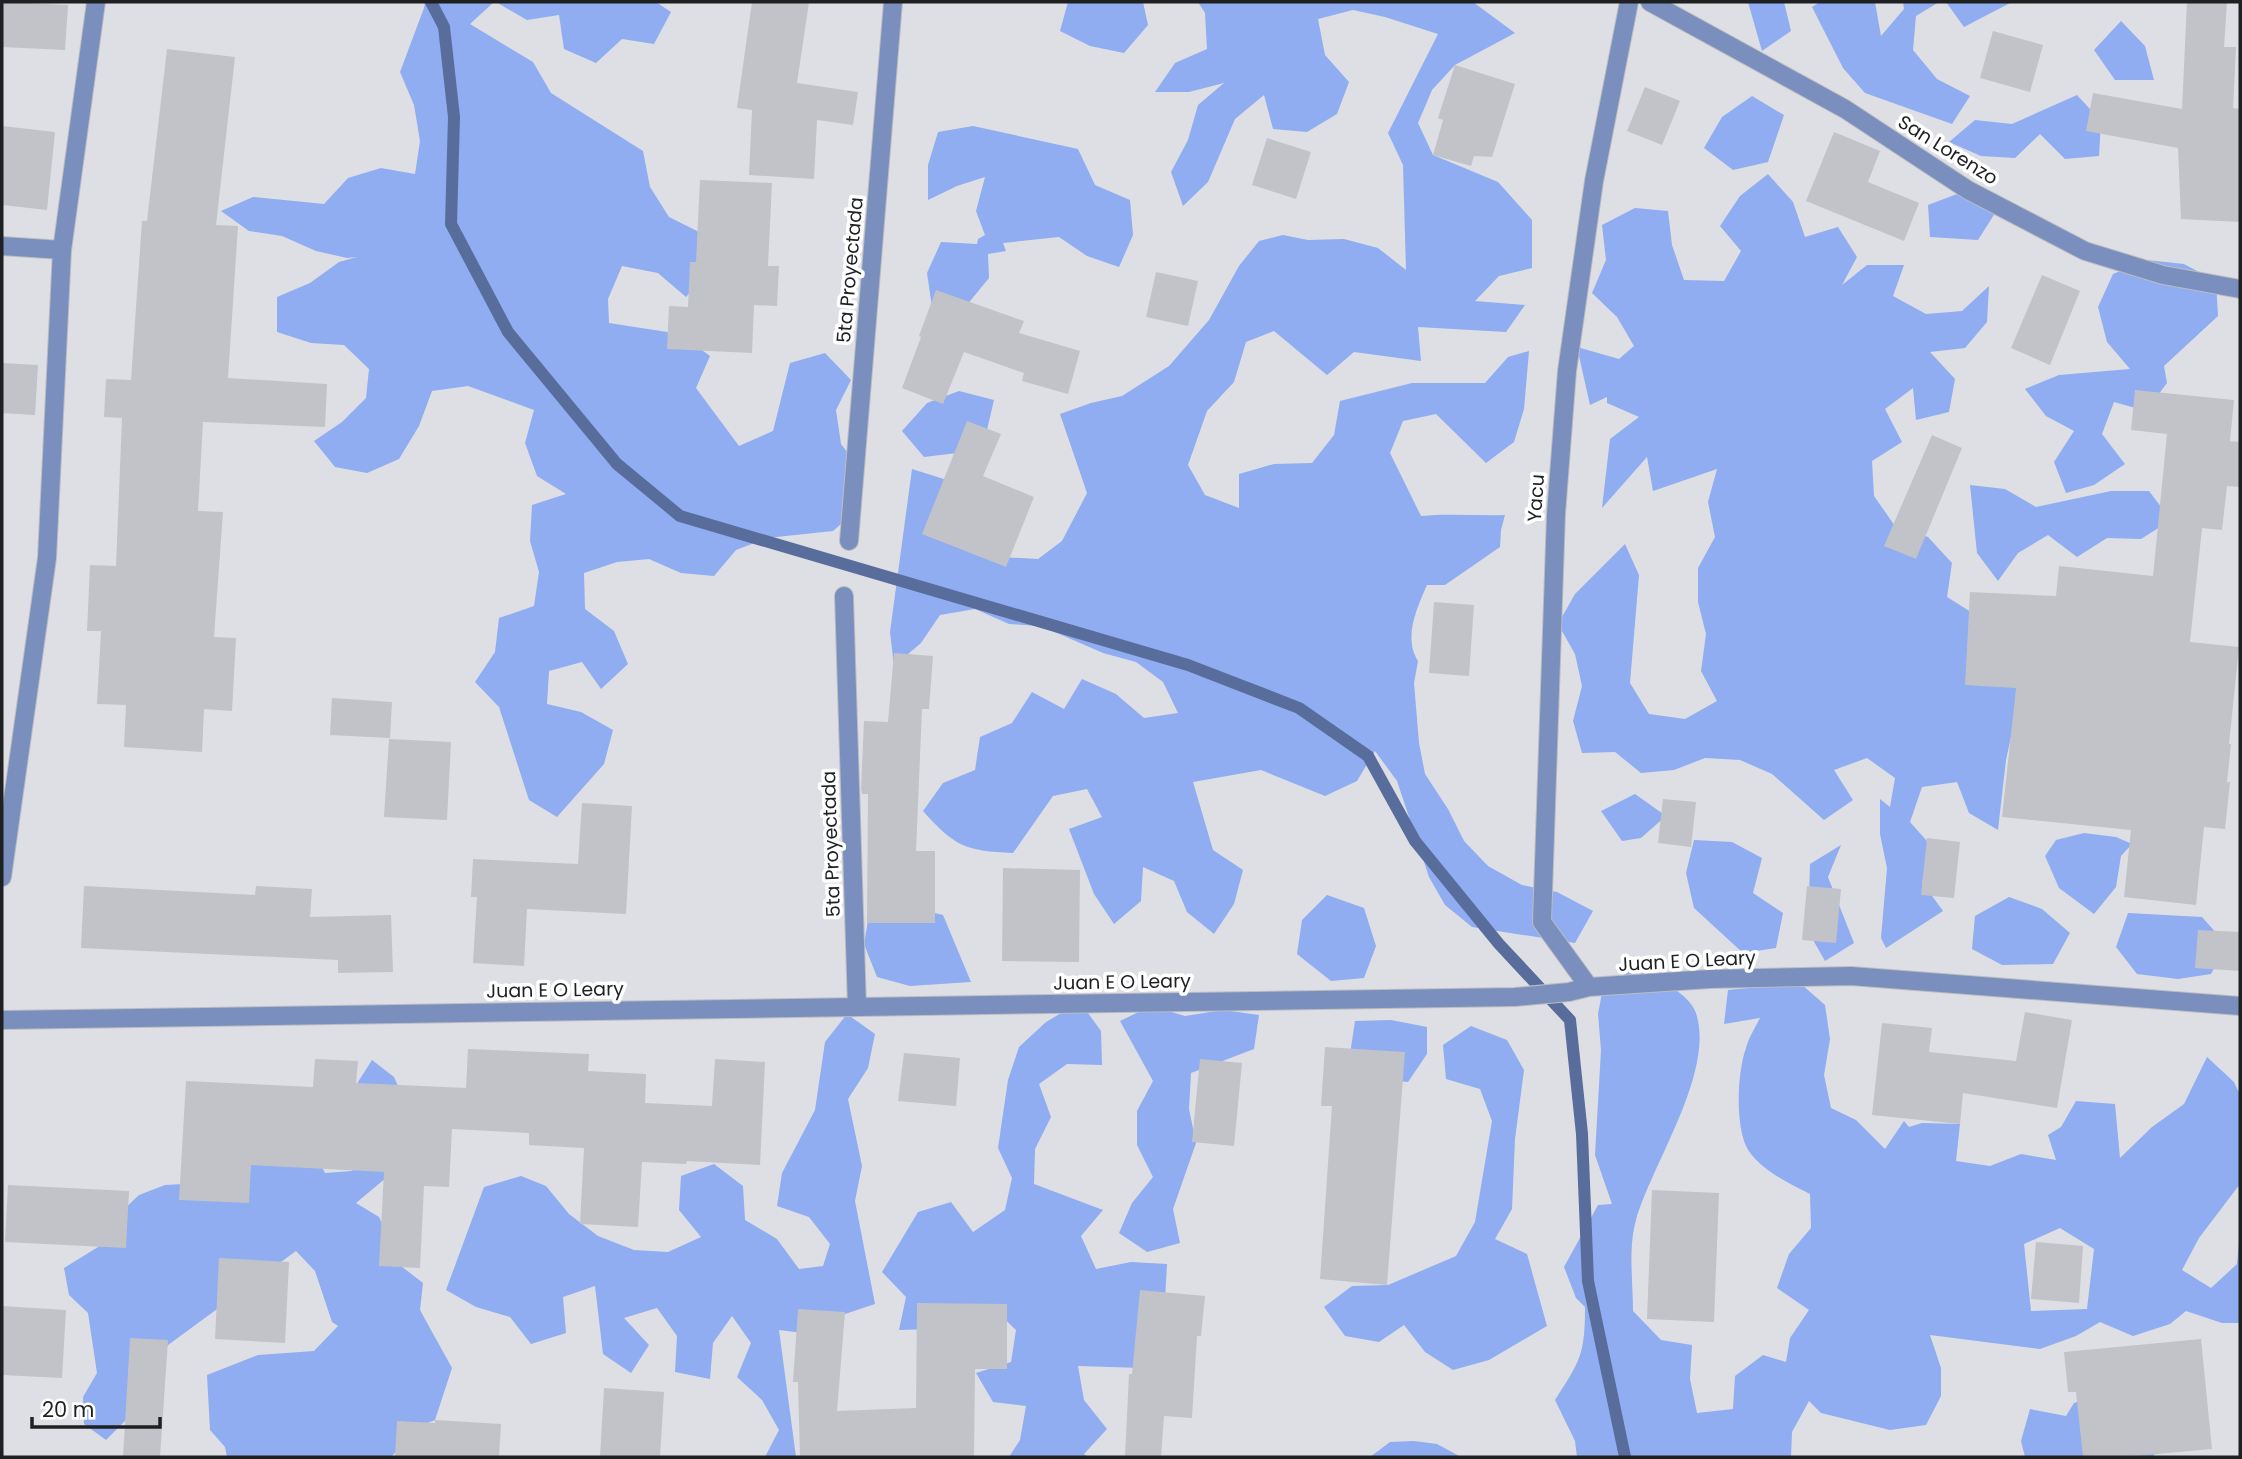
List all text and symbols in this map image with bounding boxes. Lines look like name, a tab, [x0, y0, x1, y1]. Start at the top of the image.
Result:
street label: San Lorenzo	[1893, 108, 2003, 192]
street label: 5ta Proyectada	[830, 196, 870, 344]
street label: Yacu	[1521, 473, 1551, 523]
street label: 5ta Proyectada	[815, 770, 847, 918]
street label: Juan E O Leary	[1618, 944, 1757, 978]
street label: Juan E O Leary	[1053, 967, 1191, 997]
street label: Juan E O Leary	[486, 975, 624, 1005]
scale bar	[32, 1386, 159, 1430]
text: 20 m	[42, 1395, 95, 1424]

